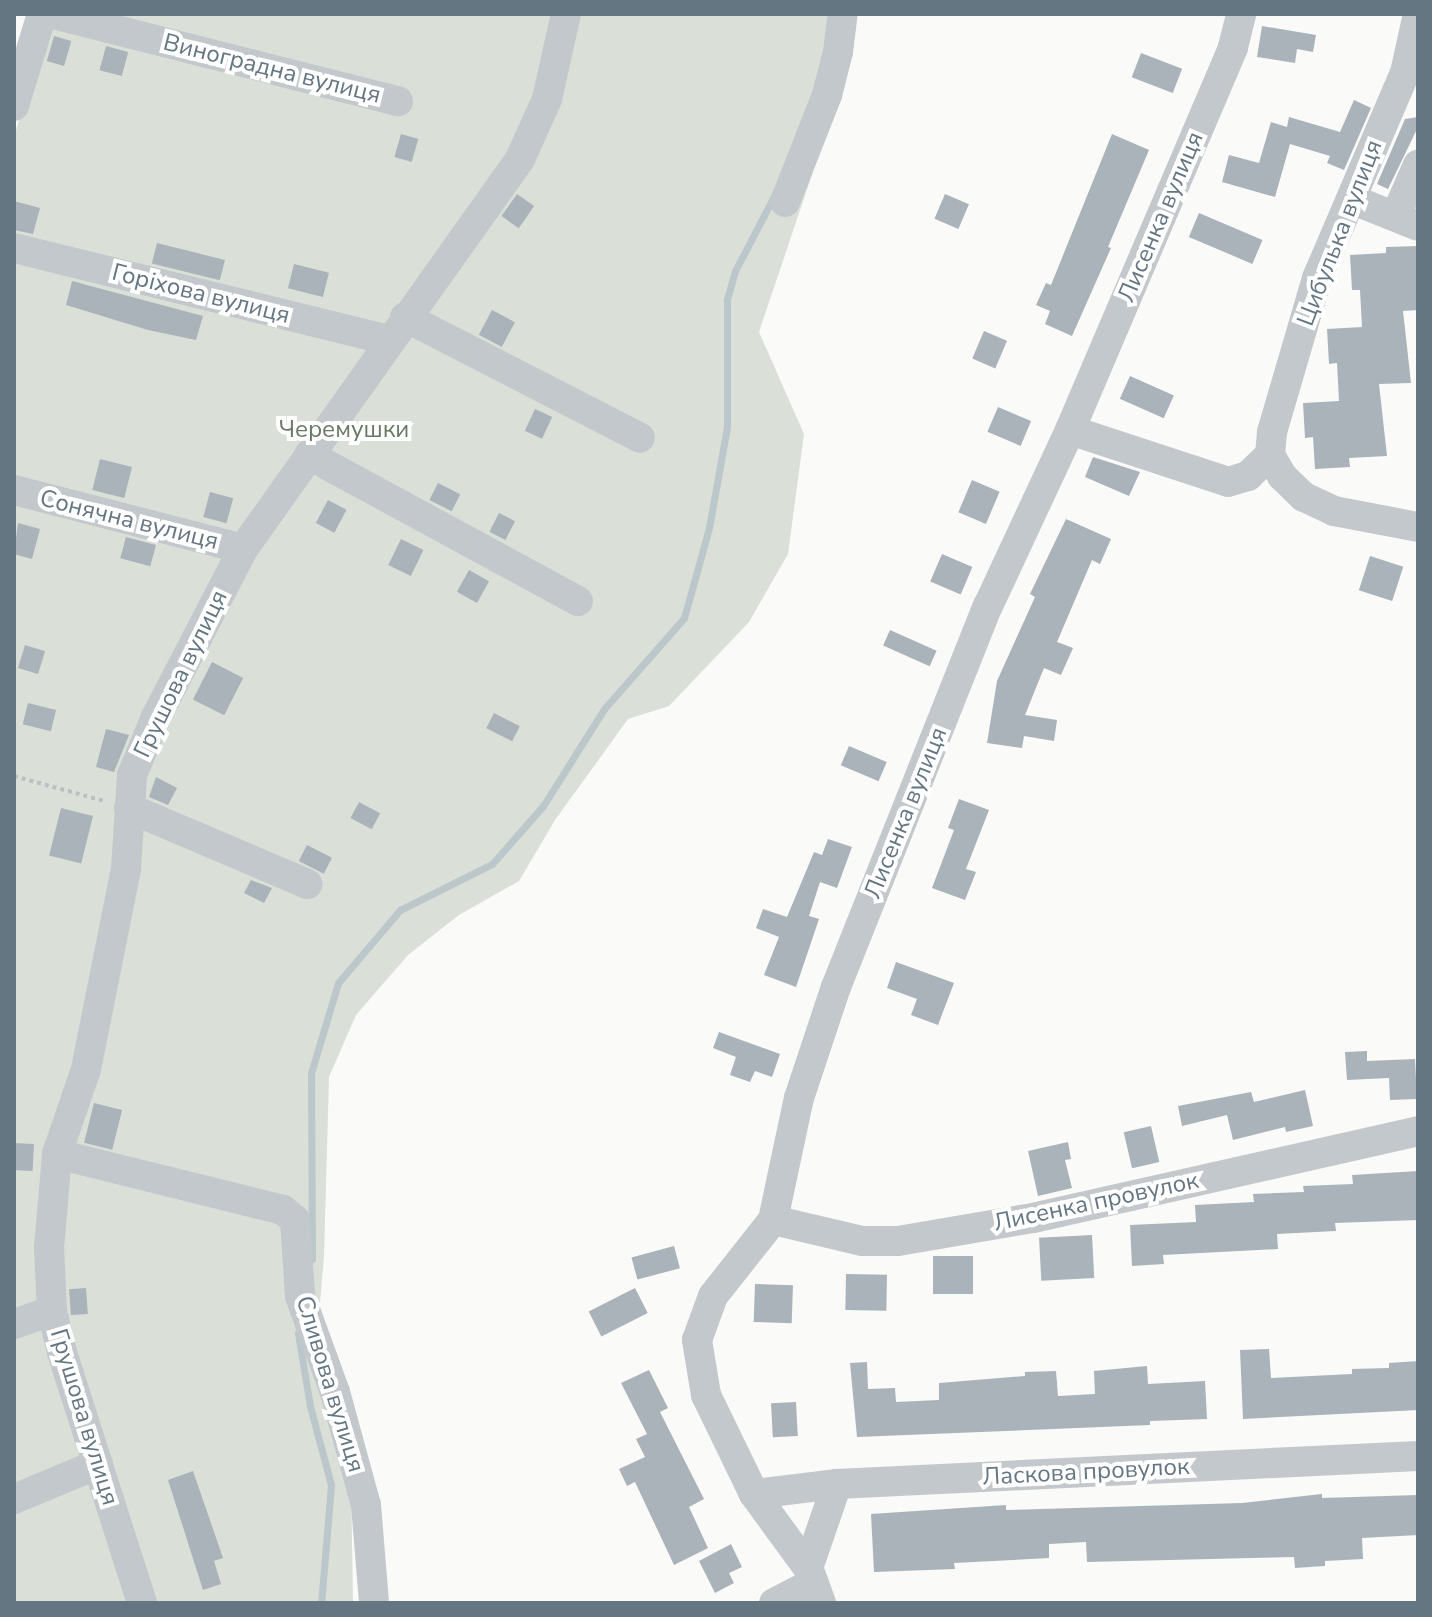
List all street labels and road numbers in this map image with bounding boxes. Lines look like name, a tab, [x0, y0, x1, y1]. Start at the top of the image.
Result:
street label: Виноградна вулиця	[160, 28, 384, 110]
street label: Лисенка вулиця	[1112, 128, 1210, 306]
street label: Цибулька вулиця	[1291, 136, 1389, 330]
street label: Горіхова вулиця	[109, 258, 293, 330]
street label: Сонячна вулиця	[37, 484, 221, 556]
street label: Грушова вулиця	[128, 586, 234, 762]
street label: Лисенка вулиця	[859, 723, 953, 903]
street label: Лисенка провулок	[991, 1166, 1201, 1238]
street label: Сливова вулиця	[289, 1292, 371, 1476]
street label: Грушова вулиця	[44, 1325, 124, 1509]
street label: Ласкова провулок	[982, 1452, 1190, 1492]

